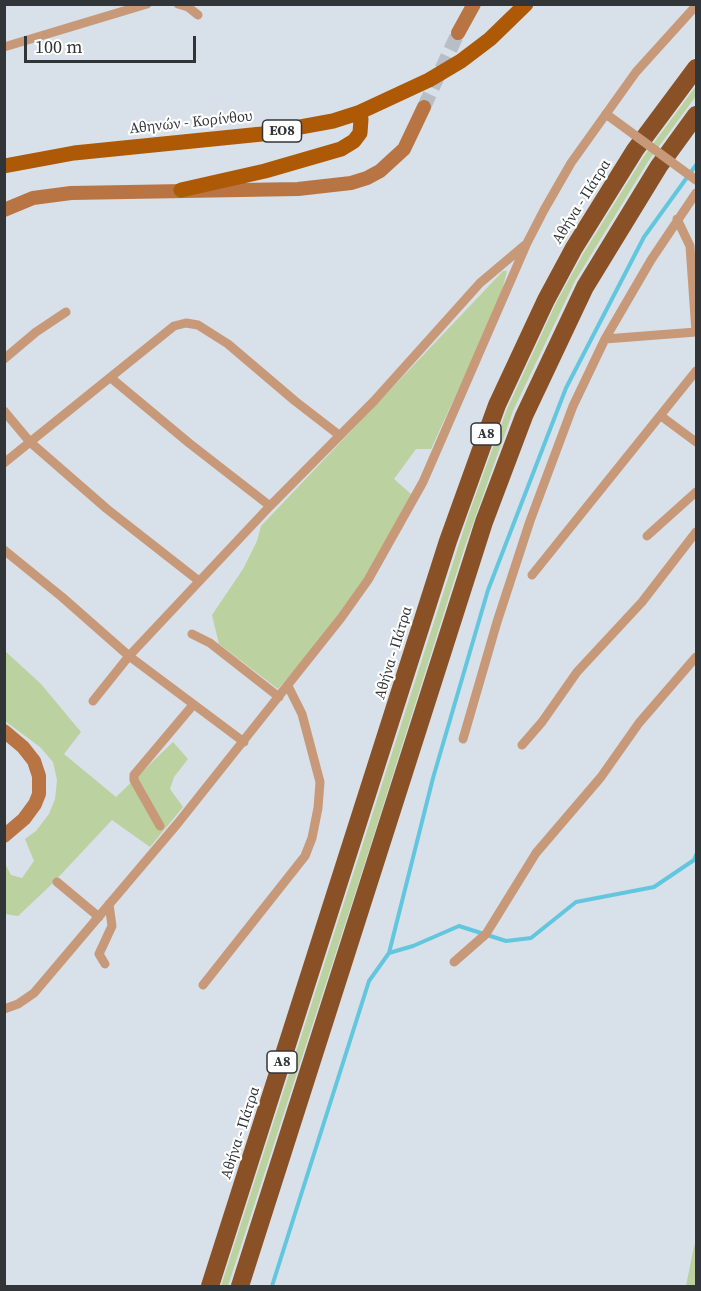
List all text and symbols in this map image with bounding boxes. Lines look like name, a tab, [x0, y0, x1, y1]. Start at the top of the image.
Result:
scale bar	[27, 24, 200, 62]
text: 100 m	[35, 34, 82, 59]
street label: Αθηνών - Κορίνθου	[129, 108, 253, 138]
road number: ΕΟ8	[262, 120, 302, 142]
street label: Αθήνα - Πάτρα	[549, 157, 615, 247]
road number: Α8	[471, 423, 501, 445]
street label: Αθήνα - Πάτρα	[371, 605, 417, 701]
road number: Α8	[267, 1051, 297, 1073]
street label: Αθήνα - Πάτρα	[218, 1085, 264, 1181]

